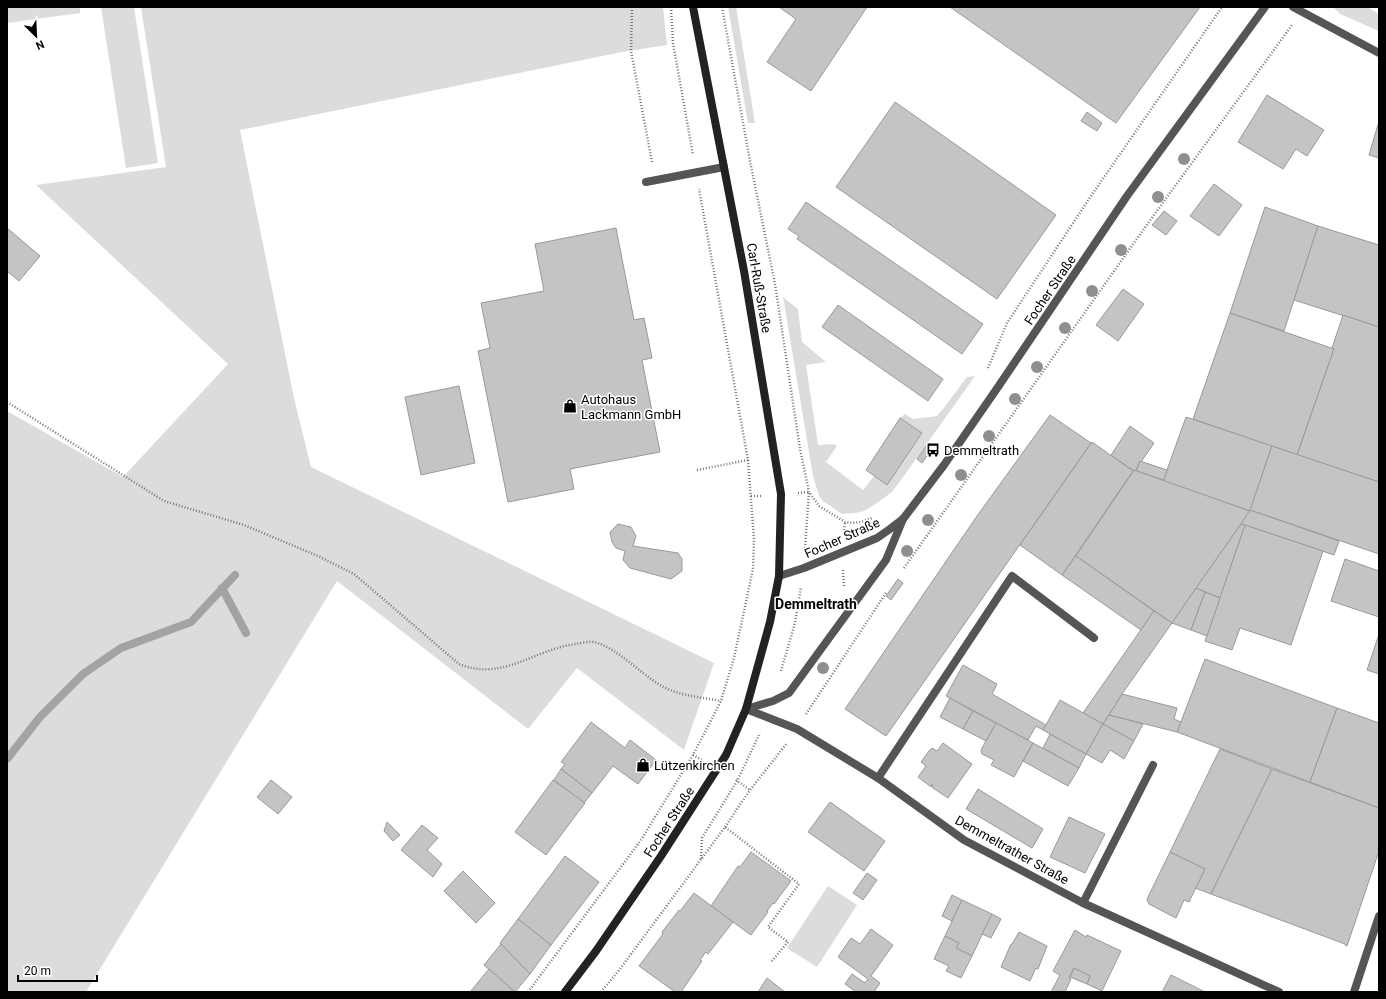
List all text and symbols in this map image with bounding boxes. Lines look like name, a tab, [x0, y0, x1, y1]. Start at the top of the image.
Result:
north arrow	[16, 16, 56, 56]
text: N	[33, 37, 46, 52]
street label: Carl-Ruß-Straße	[744, 242, 774, 334]
street label: Focher Straße	[1021, 252, 1079, 328]
place label: Autohaus Lackmann GmbH	[581, 392, 681, 422]
shop icon: Autohaus Lackmann GmbH	[562, 398, 578, 414]
bus stop icon: Demmeltrath	[925, 442, 941, 458]
place label: Demmeltrath	[944, 443, 1019, 458]
street label: Focher Straße	[802, 515, 882, 561]
district label: Demmeltrath	[775, 596, 857, 612]
shop icon: Lützenkirchen	[635, 757, 651, 773]
place label: Lützenkirchen	[654, 758, 735, 773]
street label: Focher Straße	[641, 784, 697, 860]
street label: Demmeltrather Straße	[953, 813, 1071, 888]
scale bar	[18, 957, 97, 983]
text: 20 m	[24, 964, 51, 978]

